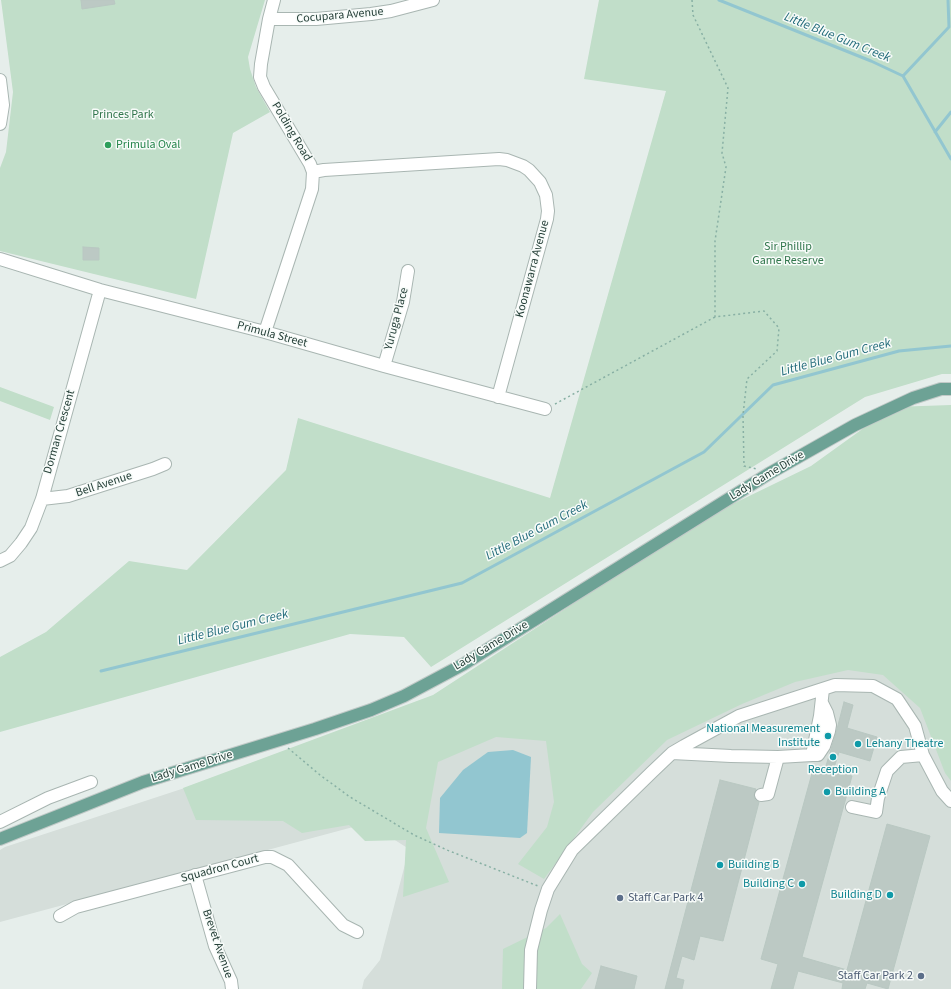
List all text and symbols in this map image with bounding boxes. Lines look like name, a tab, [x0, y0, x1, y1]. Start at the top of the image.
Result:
street label: Cocupara Avenue	[296, 5, 384, 27]
water label: Little Blue Gum Creek	[782, 10, 892, 66]
street label: Polding Road	[268, 100, 314, 164]
park label: Princes Park	[92, 108, 154, 122]
place label: Primula Oval	[116, 138, 180, 152]
marker: Primula Oval	[103, 140, 113, 150]
street label: Koonawarra Avenue	[513, 219, 553, 319]
park label: Sir Phillip Game Reserve	[752, 240, 824, 268]
street label: Yuruga Place	[382, 286, 412, 352]
street label: Primula Street	[235, 319, 309, 351]
water label: Little Blue Gum Creek	[779, 336, 893, 380]
street label: Dorman Crescent	[41, 388, 79, 476]
street label: Lady Game Drive	[727, 448, 807, 504]
street label: Bell Avenue	[74, 469, 134, 501]
water label: Little Blue Gum Creek	[483, 498, 591, 564]
water label: Little Blue Gum Creek	[176, 607, 290, 649]
street label: Lady Game Drive	[451, 618, 531, 674]
place label: National Measurement Institute	[706, 722, 820, 750]
marker: National Measurement Institute	[823, 731, 833, 741]
place label: Lehany Theatre	[866, 737, 943, 751]
marker: Lehany Theatre	[853, 739, 863, 749]
street label: Lady Game Drive	[150, 748, 234, 786]
marker: Reception	[828, 752, 838, 762]
place label: Reception	[808, 763, 858, 777]
place label: Building A	[835, 785, 886, 799]
marker: Building A	[822, 787, 832, 797]
street label: Squadron Court	[180, 852, 260, 886]
place label: Building B	[728, 858, 779, 872]
marker: Building B	[715, 860, 725, 870]
place label: Building C	[743, 877, 794, 891]
marker: Building C	[797, 879, 807, 889]
place label: Building D	[830, 888, 882, 902]
marker: Building D	[885, 890, 895, 900]
place label: Staff Car Park 4	[628, 891, 704, 905]
marker: Staff Car Park 4	[615, 893, 625, 903]
street label: Brevet Avenue	[198, 908, 236, 980]
place label: Staff Car Park 2	[837, 969, 913, 983]
marker: Staff Car Park 2	[916, 971, 926, 981]

